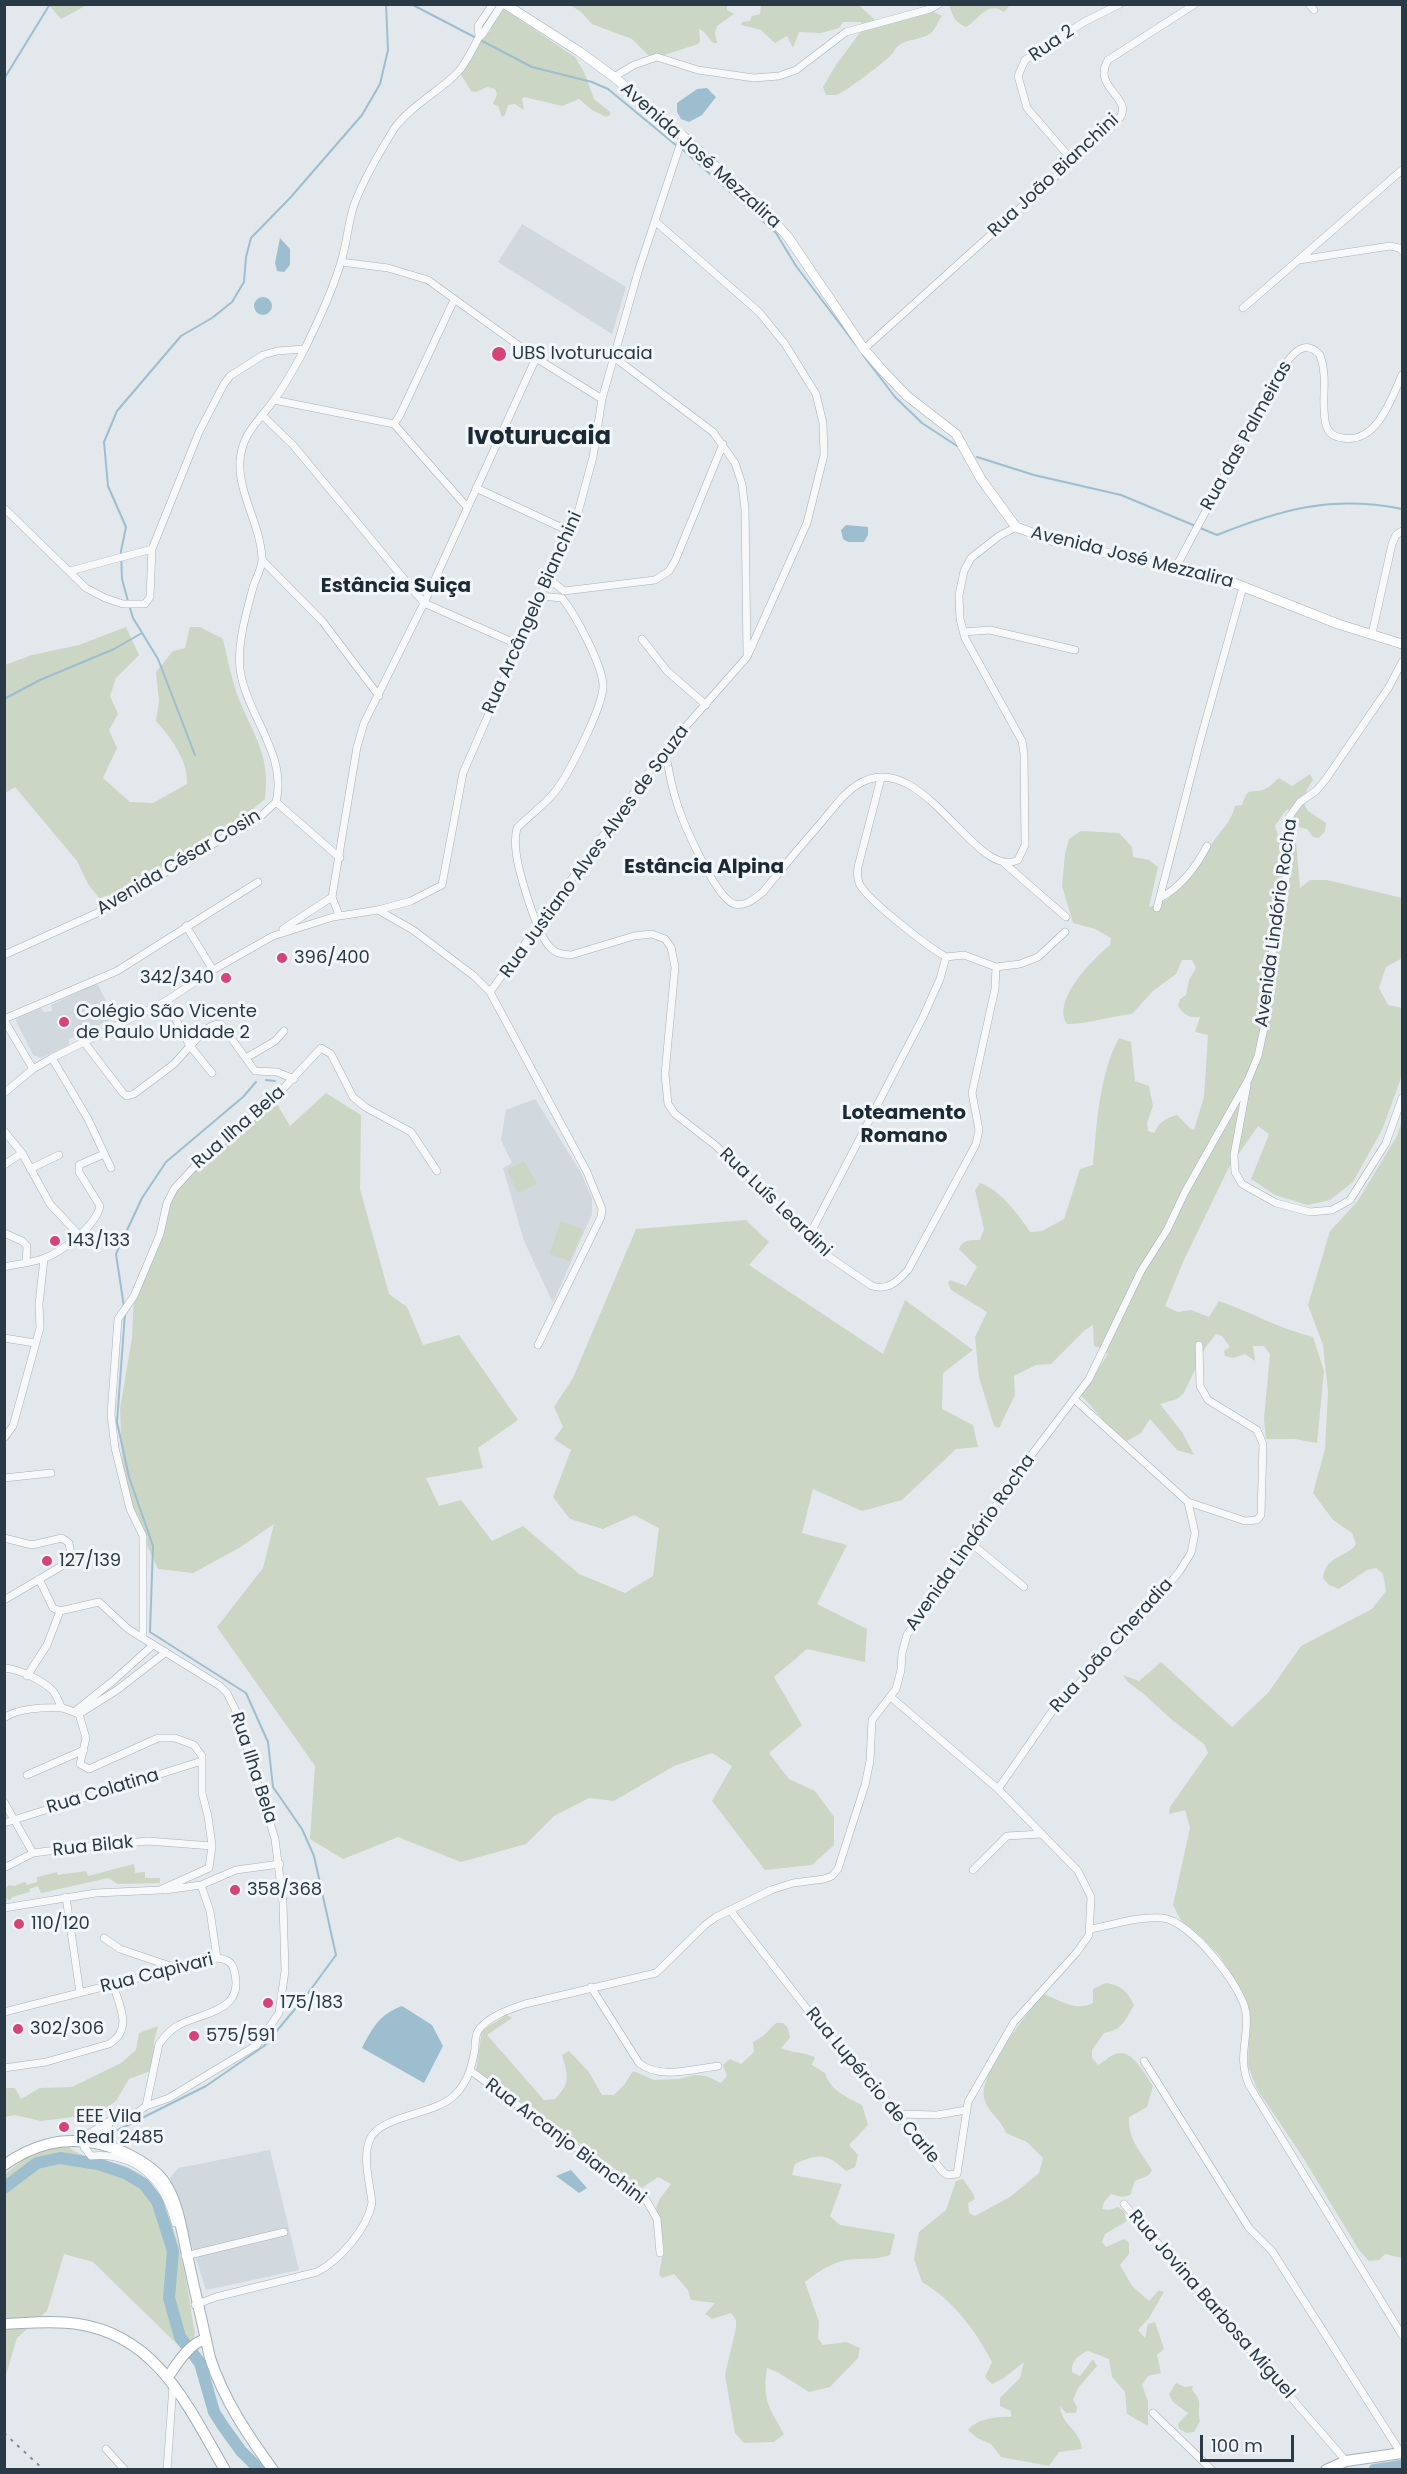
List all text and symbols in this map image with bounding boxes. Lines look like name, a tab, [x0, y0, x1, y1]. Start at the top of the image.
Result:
street label: Rua 2	[1025, 21, 1079, 67]
street label: Avenida José Mezzalira	[616, 78, 784, 234]
street label: Rua João Bianchini	[984, 110, 1124, 242]
place label: UBS Ivoturucaia	[512, 343, 653, 365]
marker: UBS Ivoturucaia	[490, 345, 508, 363]
street label: Rua das Palmeiras	[1197, 358, 1297, 514]
district label: Ivoturucaia	[467, 424, 611, 452]
street label: Rua Arcângelo Bianchini	[479, 509, 587, 717]
street label: Avenida José Mezzalira	[1029, 522, 1235, 594]
district label: Estância Suiça	[321, 575, 471, 599]
street label: Rua Justiano Alves Alves de Souza	[496, 721, 694, 983]
street label: Avenida César Cosin	[93, 805, 265, 921]
street label: Avenida Lindório Rocha	[1252, 817, 1302, 1029]
district label: Estância Alpina	[624, 856, 784, 880]
place label: 396/400	[294, 947, 370, 969]
marker: 396/400	[275, 951, 289, 965]
place label: 342/340	[140, 967, 214, 989]
marker: 342/340	[219, 971, 233, 985]
place label: Colégio São Vicente de Paulo Unidade 2	[76, 1001, 257, 1044]
marker: Colégio São Vicente de Paulo Unidade 2	[57, 1015, 71, 1029]
street label: Rua Ilha Bela	[188, 1082, 290, 1174]
district label: Loteamento Romano	[842, 1102, 966, 1149]
street label: Rua Luís Leardini	[714, 1144, 836, 1262]
place label: 143/133	[67, 1230, 130, 1252]
marker: 143/133	[48, 1234, 62, 1248]
street label: Avenida Lindório Rocha	[902, 1451, 1040, 1635]
place label: 127/139	[59, 1550, 121, 1572]
marker: 127/139	[40, 1554, 54, 1568]
street label: Rua João Cheradia	[1046, 1574, 1178, 1718]
street label: Rua Ilha Bela	[225, 1710, 281, 1826]
street label: Rua Colatina	[44, 1765, 162, 1819]
street label: Rua Bilak	[52, 1832, 134, 1862]
place label: 358/368	[247, 1879, 322, 1901]
marker: 358/368	[228, 1883, 242, 1897]
place label: 110/120	[31, 1913, 90, 1935]
marker: 110/120	[12, 1917, 26, 1931]
street label: Rua Capivari	[98, 1950, 216, 1998]
place label: 175/183	[280, 1992, 343, 2014]
marker: 175/183	[261, 1996, 275, 2010]
street label: Rua Lupércio de Carle	[800, 2004, 944, 2168]
place label: 302/306	[30, 2018, 104, 2040]
marker: 302/306	[11, 2022, 25, 2036]
place label: 575/591	[206, 2025, 275, 2047]
marker: 575/591	[187, 2029, 201, 2043]
street label: Rua Arcanjo Bianchini	[480, 2074, 650, 2210]
place label: EEE Vila Real 2485	[76, 2106, 164, 2148]
marker: EEE Vila Real 2485	[57, 2120, 71, 2134]
street label: Rua Jovina Barbosa Miguel	[1123, 2206, 1299, 2404]
scale bar	[1203, 2423, 1298, 2461]
text: 100 m	[1211, 2433, 1263, 2458]

